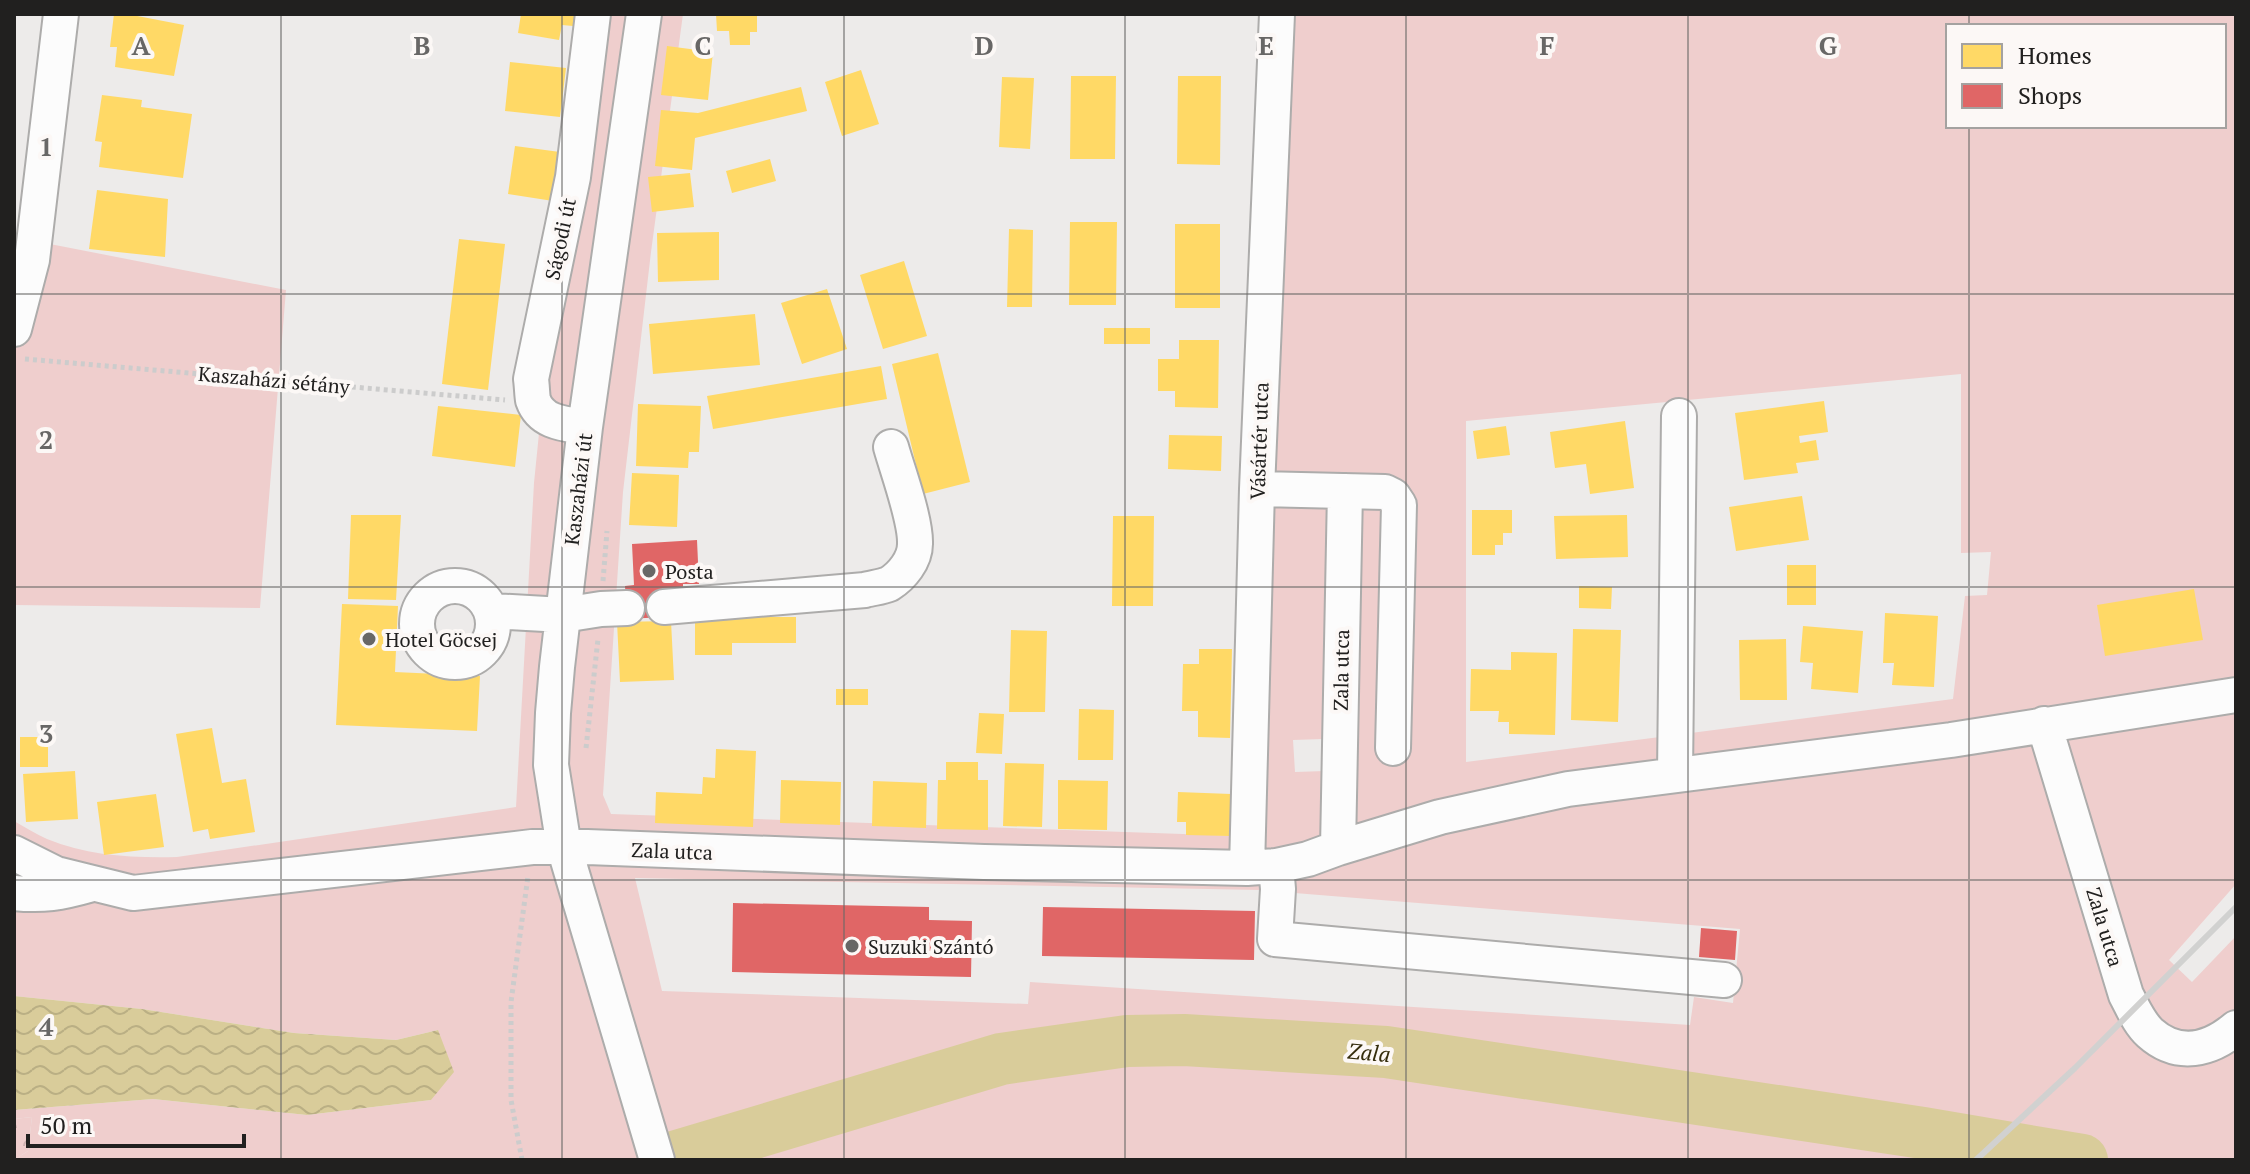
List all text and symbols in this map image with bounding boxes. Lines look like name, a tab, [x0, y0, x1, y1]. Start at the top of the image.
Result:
legend	[1946, 24, 2226, 128]
text: A	[132, 28, 151, 62]
text: B	[414, 28, 430, 62]
text: C	[695, 28, 711, 62]
text: D	[974, 28, 994, 62]
text: E	[1258, 28, 1274, 62]
text: F	[1540, 28, 1555, 62]
text: G	[1819, 28, 1838, 62]
text: Homes	[2018, 39, 2092, 71]
text: Shops	[2018, 79, 2082, 111]
text: 1	[39, 129, 53, 163]
street label: Ságodi út	[538, 195, 582, 283]
street label: Kaszaházi sétány	[197, 360, 352, 400]
street label: Vásártér utca	[1243, 382, 1275, 500]
text: 2	[39, 422, 53, 456]
street label: Kaszaházi út	[558, 431, 598, 547]
place label: Posta	[665, 558, 714, 585]
marker: Posta	[640, 562, 658, 580]
place label: Hotel Göcsej	[385, 626, 497, 653]
street label: Zala utca	[1327, 629, 1355, 711]
marker: Hotel Göcsej	[360, 630, 378, 648]
text: 3	[39, 716, 53, 750]
street label: Zala utca	[631, 836, 713, 866]
street label: Zala utca	[2080, 884, 2130, 970]
place label: Suzuki Szántó	[868, 933, 994, 960]
marker: Suzuki Szántó	[843, 937, 861, 955]
text: 4	[39, 1009, 54, 1043]
water label: Zala	[1346, 1036, 1392, 1068]
scale bar	[28, 1098, 244, 1148]
text: 50 m	[40, 1109, 92, 1141]

